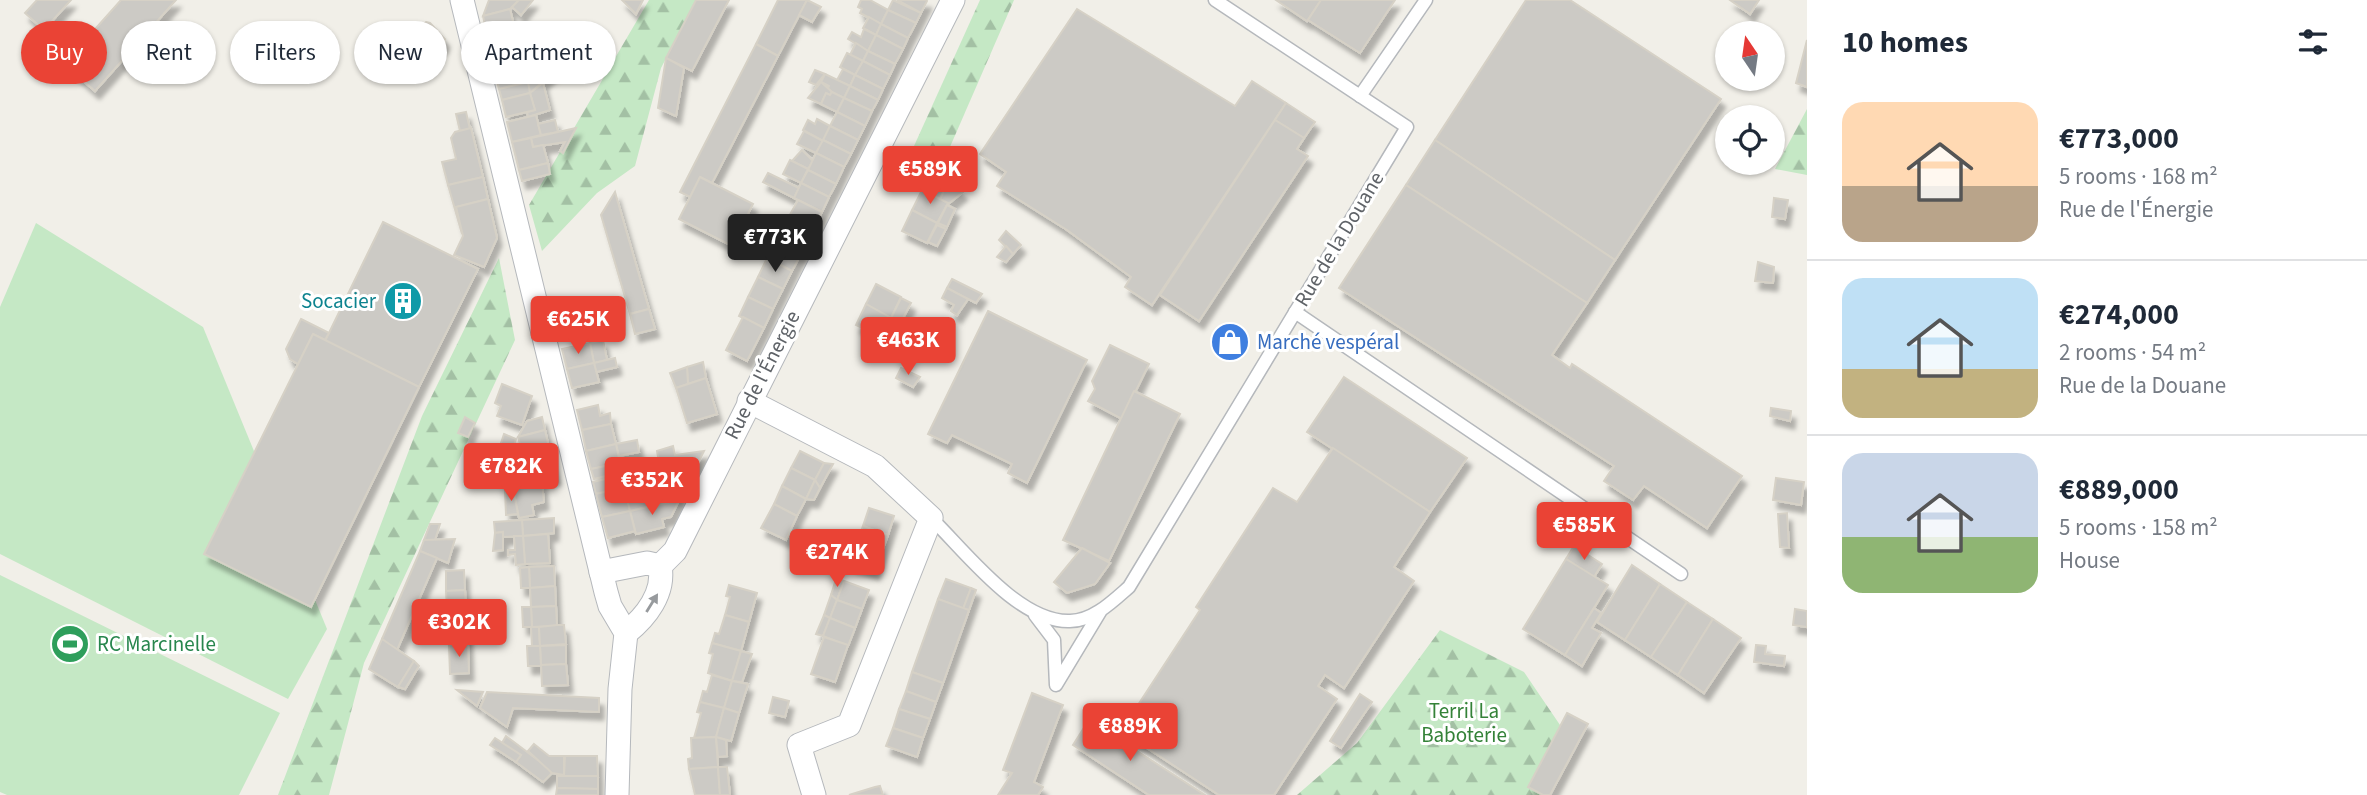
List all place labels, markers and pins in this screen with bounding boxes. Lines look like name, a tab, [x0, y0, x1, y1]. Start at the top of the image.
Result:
pin: €589K	[881, 146, 979, 206]
pin: €773K	[726, 215, 824, 274]
building icon: Socacier	[382, 280, 424, 322]
place label: Socacier	[301, 286, 377, 316]
pin: €625K	[529, 296, 627, 356]
pin: €463K	[859, 318, 957, 377]
shop icon: Marché vespéral	[1209, 321, 1251, 363]
place label: Marché vespéral	[1257, 327, 1399, 357]
pin: €782K	[462, 444, 560, 503]
pin: €352K	[603, 458, 701, 517]
pin: €585K	[1535, 503, 1633, 562]
pin: €274K	[788, 530, 886, 589]
pin: €302K	[410, 600, 508, 659]
sports icon: RC Marcinelle	[49, 623, 91, 665]
place label: RC Marcinelle	[97, 629, 216, 659]
pin: €889K	[1081, 704, 1179, 763]

